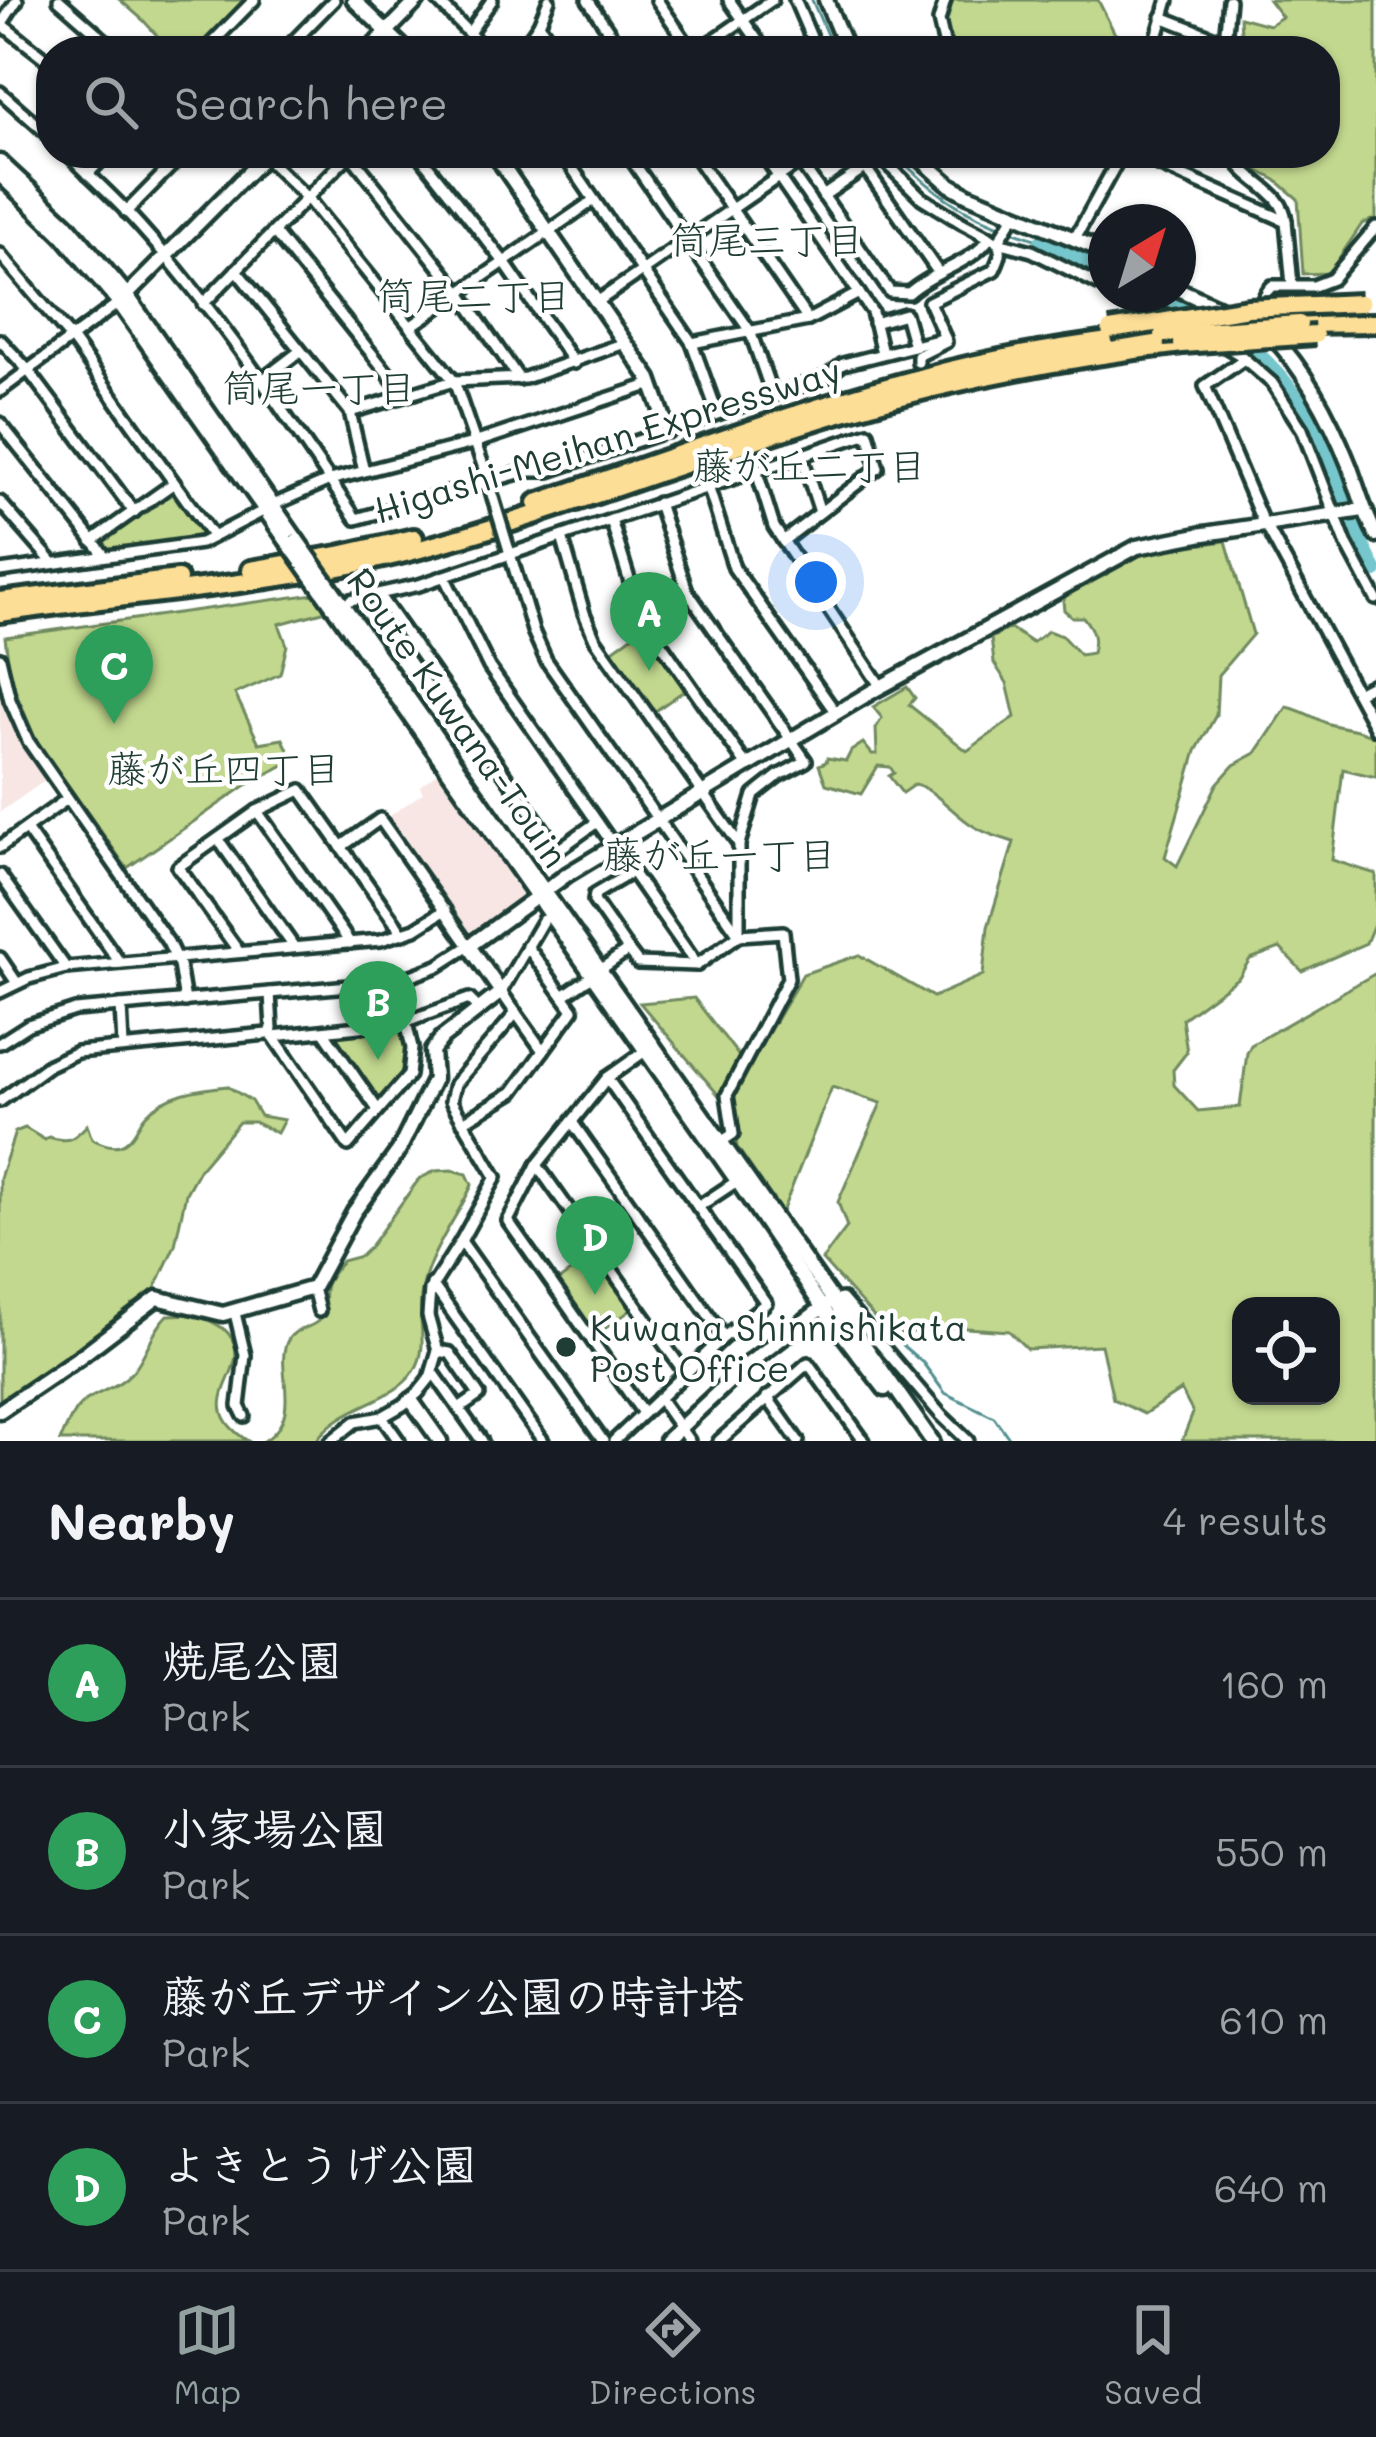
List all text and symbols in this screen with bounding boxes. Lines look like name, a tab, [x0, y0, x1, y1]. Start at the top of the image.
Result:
search box	[36, 36, 1340, 168]
icon: search	[78, 69, 144, 135]
text: Search here	[174, 73, 448, 131]
north arrow	[1088, 204, 1196, 312]
district label: 筒尾三丁目	[669, 213, 865, 264]
district label: 筒尾二丁目	[376, 269, 572, 320]
street label: Higashi-Meihan Expressway	[368, 346, 846, 533]
district label: 筒尾一丁目	[221, 361, 417, 412]
district label: 藤が丘二丁目	[693, 439, 927, 490]
your location	[786, 552, 846, 612]
street label: Route Kuwana-Touin	[338, 558, 580, 876]
pin: A	[610, 572, 688, 671]
pin: C	[75, 625, 153, 724]
district label: 藤が丘四丁目	[107, 742, 341, 793]
district label: 藤が丘一丁目	[603, 828, 837, 879]
pin: B	[339, 961, 417, 1060]
pin: D	[556, 1196, 634, 1295]
map controls	[1232, 1297, 1340, 1405]
button: locate	[1232, 1297, 1340, 1405]
place label: Kuwana Shinnishikata Post Office	[590, 1303, 967, 1391]
marker: Kuwana Shinnishikata Post Office	[553, 1334, 579, 1360]
text: Nearby	[48, 1486, 235, 1553]
text: 4 results	[1163, 1494, 1328, 1545]
text: 焼尾公園	[162, 1630, 342, 1688]
text: A	[73, 1657, 101, 1708]
text: 160 m	[1219, 1657, 1328, 1708]
text: Park	[162, 1690, 250, 1741]
text: 小家場公園	[162, 1798, 387, 1856]
text: B	[74, 1825, 100, 1876]
text: 550 m	[1215, 1825, 1328, 1876]
text: Park	[162, 1858, 250, 1909]
text: 藤が丘デザイン公園の時計塔	[162, 1966, 744, 2024]
text: C	[73, 1993, 101, 2044]
text: 610 m	[1219, 1993, 1328, 2044]
text: Park	[162, 2026, 250, 2077]
text: よきとうげ公園	[162, 2134, 477, 2192]
text: D	[73, 2161, 101, 2212]
text: 640 m	[1214, 2161, 1328, 2212]
text: Park	[162, 2194, 250, 2245]
tab: Map	[174, 2297, 241, 2412]
tab: Directions	[589, 2297, 756, 2412]
tab: Saved	[1104, 2297, 1202, 2412]

